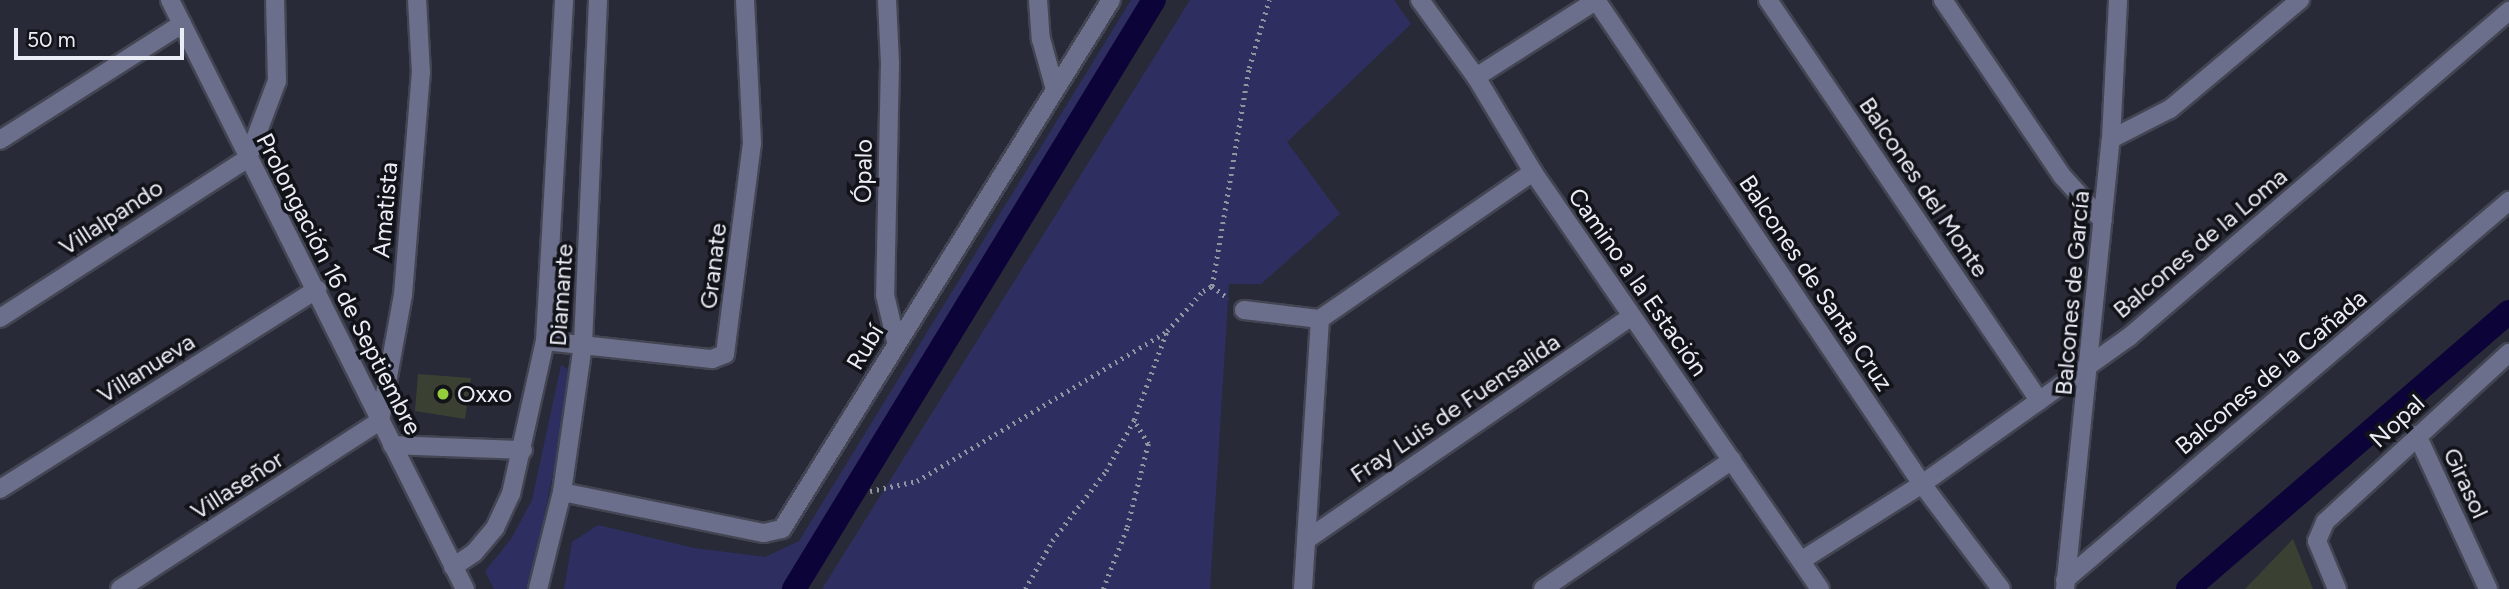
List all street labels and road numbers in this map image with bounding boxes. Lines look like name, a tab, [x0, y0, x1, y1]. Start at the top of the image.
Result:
street label: Balcones del Monte	[1853, 92, 1995, 282]
street label: Prolongación 16 de Septiembre	[250, 128, 428, 440]
street label: Ópalo	[848, 139, 878, 203]
street label: Amatista	[366, 161, 404, 259]
street label: Balcones de la Loma	[2107, 162, 2293, 324]
street label: Balcones de Santa Cruz	[1733, 170, 1899, 396]
street label: Villalpando	[54, 173, 168, 261]
street label: Camino a la Estación	[1562, 182, 1714, 382]
street label: Balcones de García	[2049, 190, 2095, 396]
street label: Granate	[693, 221, 733, 311]
street label: Diamante	[543, 243, 579, 347]
street label: Balcones de la Cañada	[2170, 284, 2372, 460]
street label: Rubí	[840, 319, 890, 375]
street label: Villanueva	[92, 327, 200, 409]
street label: Fray Luis de Fuensalida	[1345, 327, 1565, 489]
street label: Nopal	[2364, 389, 2430, 453]
street label: Girasol	[2437, 443, 2495, 523]
street label: Villaseñor	[185, 444, 289, 526]

